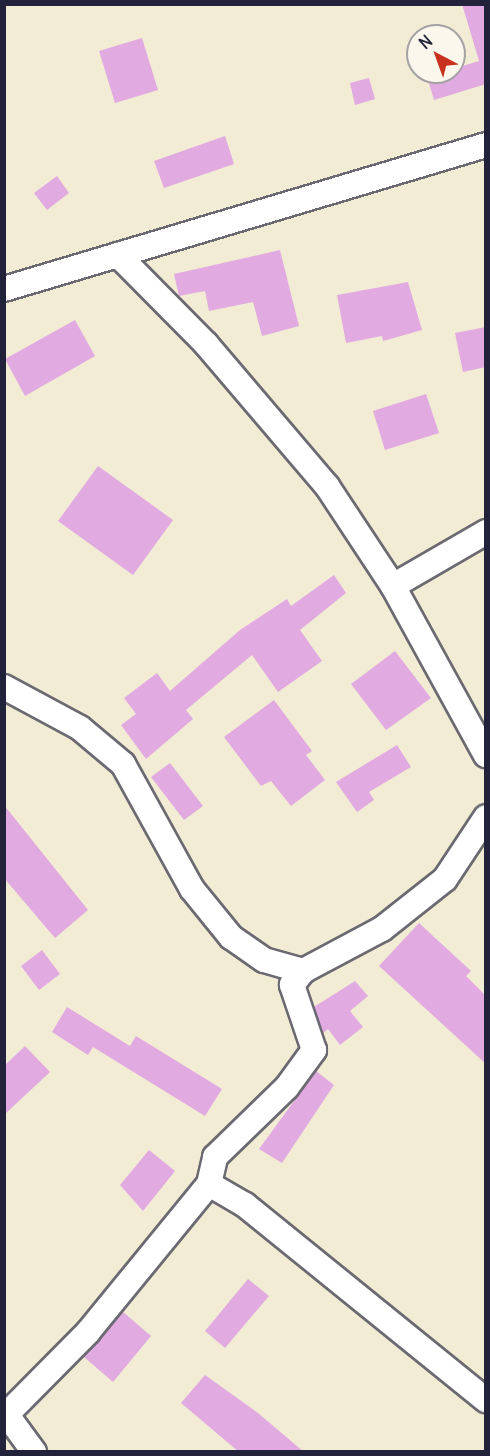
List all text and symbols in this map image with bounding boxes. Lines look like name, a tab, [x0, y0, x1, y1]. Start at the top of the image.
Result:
north arrow	[406, 24, 466, 84]
text: N	[415, 31, 436, 53]

